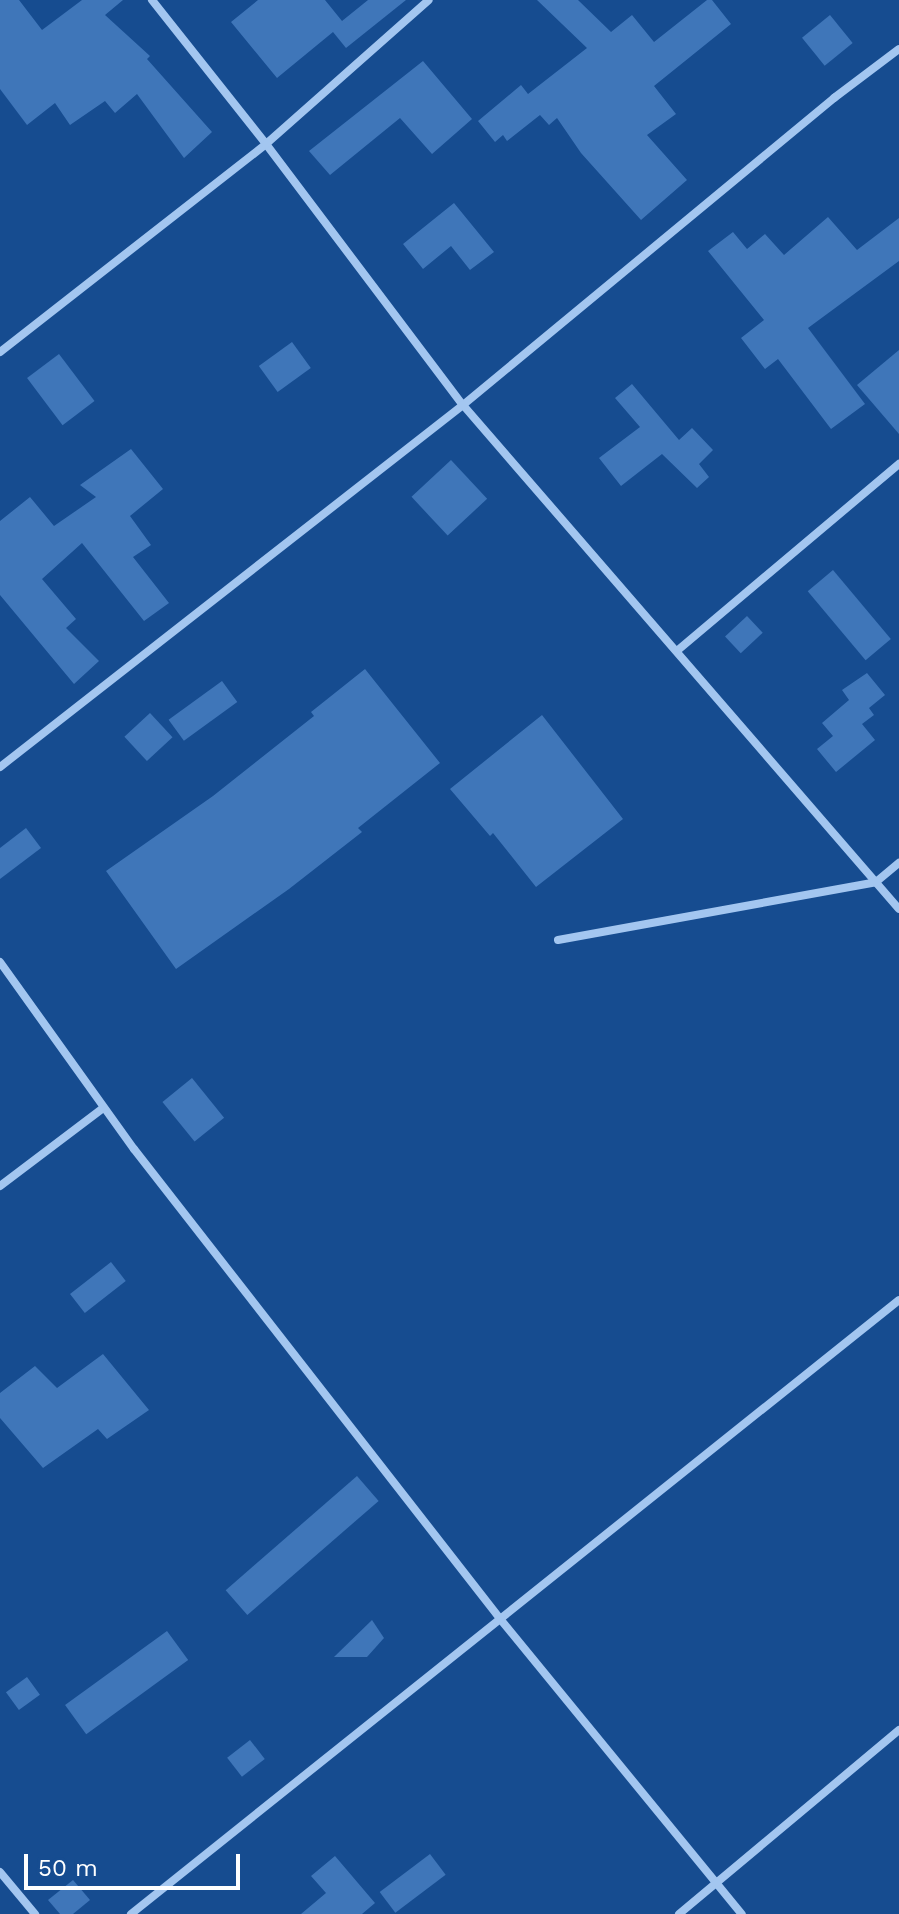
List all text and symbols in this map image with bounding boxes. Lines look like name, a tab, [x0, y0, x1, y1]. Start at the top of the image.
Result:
scale bar	[28, 1838, 244, 1888]
text: 50 m	[38, 1854, 98, 1882]

